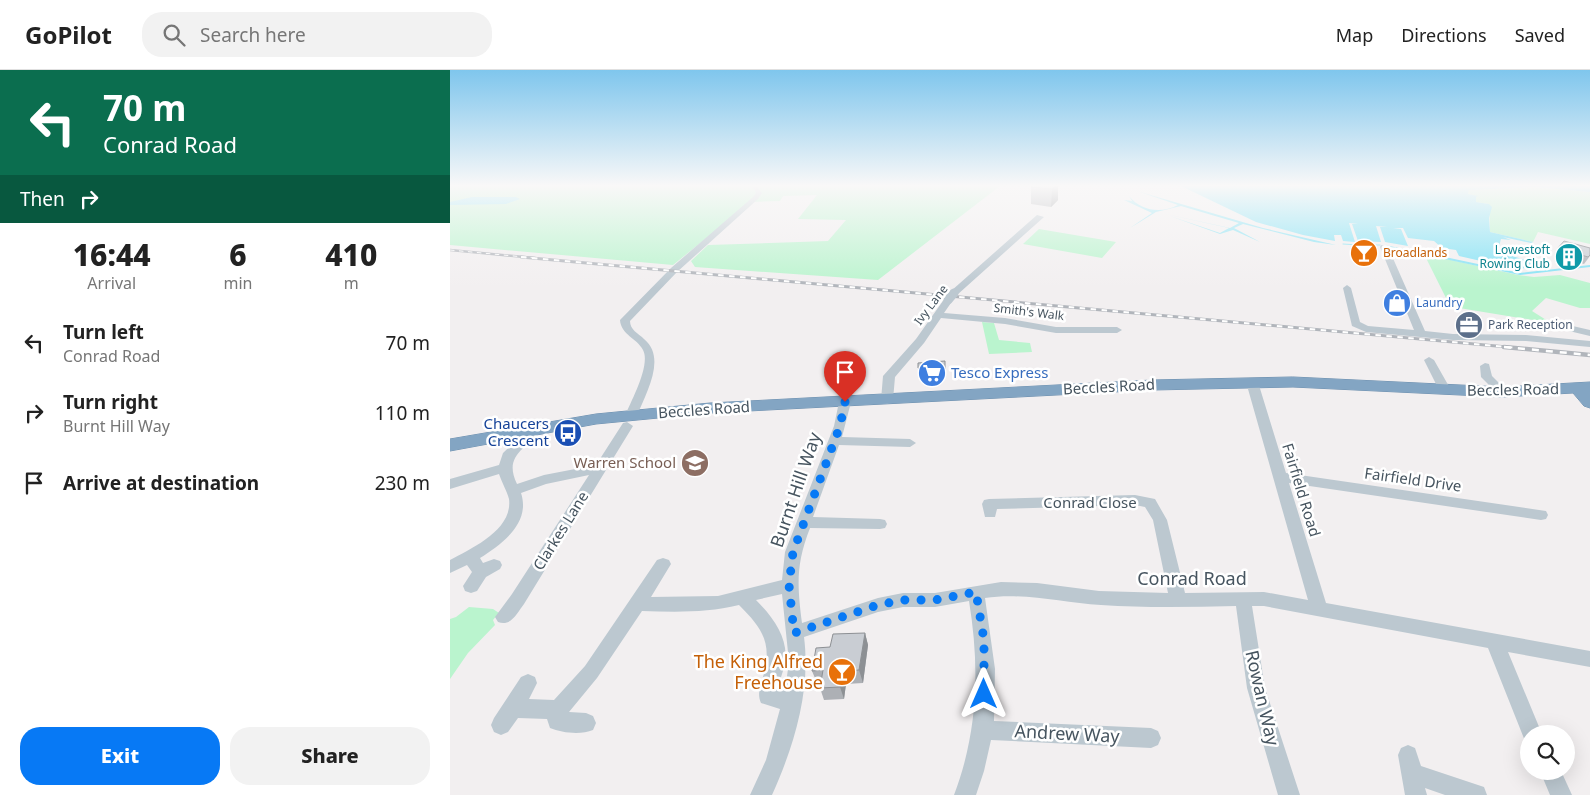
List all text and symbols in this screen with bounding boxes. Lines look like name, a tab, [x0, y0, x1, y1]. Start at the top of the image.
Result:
search box	[142, 12, 492, 57]
text: GoPilot	[25, 18, 112, 51]
icon: search	[160, 21, 188, 49]
text: Search here	[200, 22, 306, 48]
text: Map	[1336, 23, 1373, 47]
text: Directions	[1401, 23, 1487, 47]
text: Saved	[1515, 23, 1565, 47]
text: 70 m	[103, 84, 186, 131]
icon: left	[20, 90, 85, 155]
text: Conrad Road	[103, 129, 237, 159]
icon: right	[75, 185, 103, 213]
text: Then	[20, 186, 65, 212]
text: 16:44	[73, 234, 151, 275]
text: 6	[229, 234, 247, 275]
text: 410	[325, 234, 377, 275]
bar icon: Broadlands	[1349, 238, 1379, 268]
place label: Lowestoft Rowing Club	[1480, 241, 1551, 272]
building icon: Lowestoft Rowing Club	[1554, 242, 1584, 272]
place label: Broadlands	[1383, 244, 1448, 261]
text: Arrival	[87, 272, 136, 294]
text: min	[223, 272, 252, 294]
text: m	[344, 272, 359, 294]
street label: Ivy Lane	[910, 281, 952, 328]
shop icon: Laundry	[1382, 288, 1412, 318]
place label: Laundry	[1416, 294, 1463, 311]
street label: Smith's Walk	[993, 299, 1066, 324]
office icon: Park Reception	[1454, 310, 1484, 340]
place label: Park Reception	[1488, 316, 1573, 333]
text: Turn left	[63, 319, 144, 345]
icon: left	[20, 329, 48, 357]
text: 70 m	[386, 330, 430, 356]
text: Conrad Road	[63, 345, 160, 367]
pin	[824, 351, 866, 402]
icon: arrive	[831, 358, 859, 386]
supermarket icon: Tesco Express	[917, 358, 947, 388]
place label: Tesco Express	[951, 362, 1048, 382]
street label: Beccles Road	[1062, 374, 1155, 398]
street label: Beccles Road	[1467, 378, 1559, 400]
text: Turn right	[63, 389, 158, 415]
street label: Beccles Road	[657, 396, 751, 422]
icon: right	[20, 399, 48, 427]
text: 110 m	[375, 400, 430, 426]
place label: Chaucers Crescent	[484, 413, 550, 450]
text: Burnt Hill Way	[63, 415, 170, 437]
bus stop icon: Chaucers Crescent	[553, 418, 583, 448]
street label: Burnt Hill Way	[764, 428, 826, 550]
street label: Fairfield Road	[1278, 441, 1326, 539]
school or university icon: Warren School	[680, 448, 710, 478]
place label: Warren School	[573, 452, 676, 472]
street label: Fairfield Drive	[1363, 462, 1463, 496]
icon: arrive	[20, 469, 48, 497]
text: Arrive at destination	[63, 470, 259, 496]
text: 230 m	[375, 470, 430, 496]
street label: Clarkes Lane	[528, 487, 592, 574]
street label: Conrad Close	[1043, 492, 1137, 512]
street label: Conrad Road	[1137, 566, 1247, 590]
street label: Rowan Way	[1240, 648, 1286, 749]
place label: The King Alfred Freehouse	[694, 649, 823, 694]
bar icon: The King Alfred Freehouse	[827, 657, 857, 687]
position arrow	[957, 667, 1009, 719]
street label: Andrew Way	[1014, 718, 1121, 748]
map controls	[1520, 725, 1575, 780]
button: search	[1520, 725, 1575, 780]
button: Exit	[20, 727, 220, 785]
button: Share	[230, 727, 430, 785]

